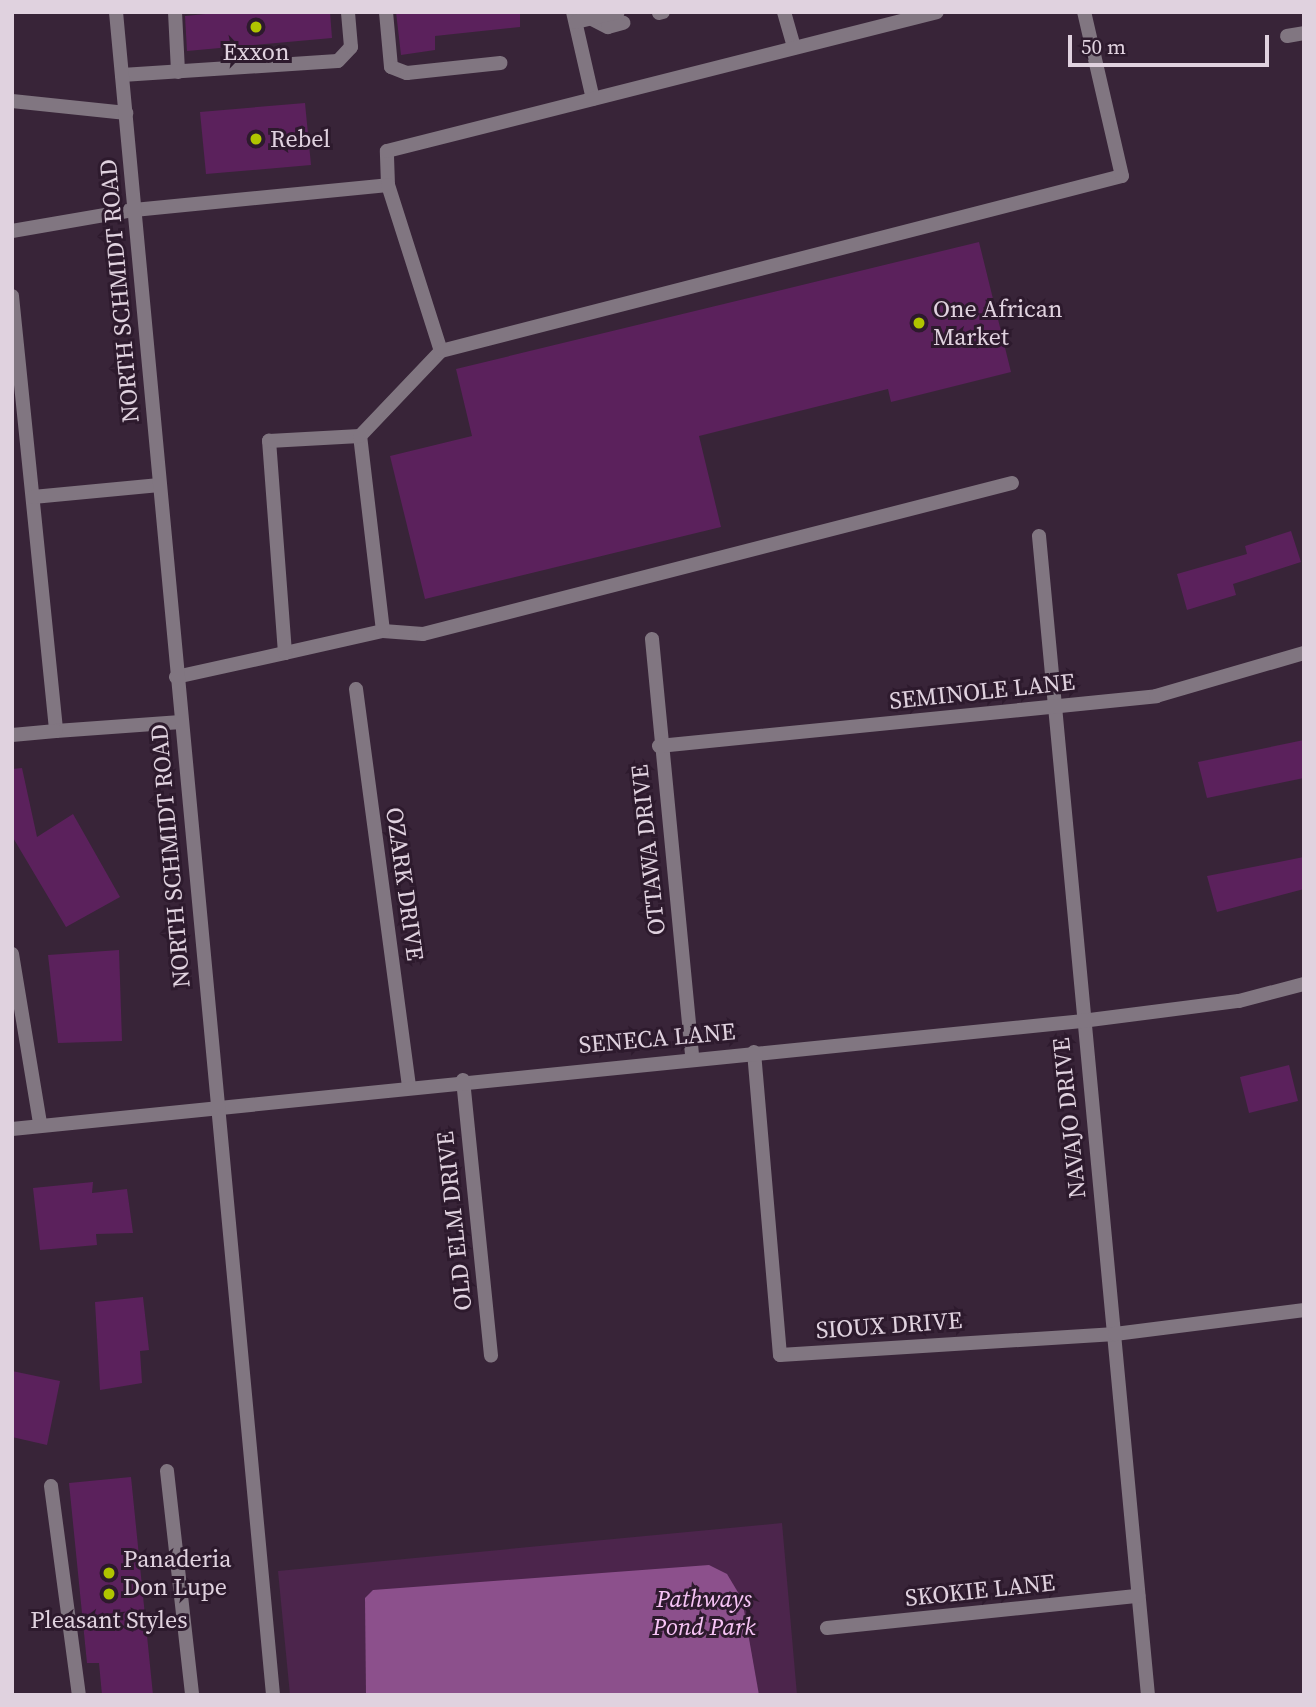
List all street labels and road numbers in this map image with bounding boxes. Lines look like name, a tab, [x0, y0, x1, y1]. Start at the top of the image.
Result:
street label: NORTH SCHMIDT ROAD	[93, 158, 145, 424]
street label: SEMINOLE LANE	[888, 667, 1076, 715]
street label: NORTH SCHMIDT ROAD	[144, 723, 196, 989]
street label: OTTAWA DRIVE	[625, 763, 671, 937]
street label: OZARK DRIVE	[380, 805, 430, 963]
street label: SENECA LANE	[578, 1017, 736, 1059]
street label: NAVAJO DRIVE	[1046, 1036, 1092, 1200]
street label: OLD ELM DRIVE	[430, 1130, 478, 1312]
street label: SIOUX DRIVE	[815, 1306, 963, 1344]
street label: SKOKIE LANE	[904, 1568, 1056, 1612]

